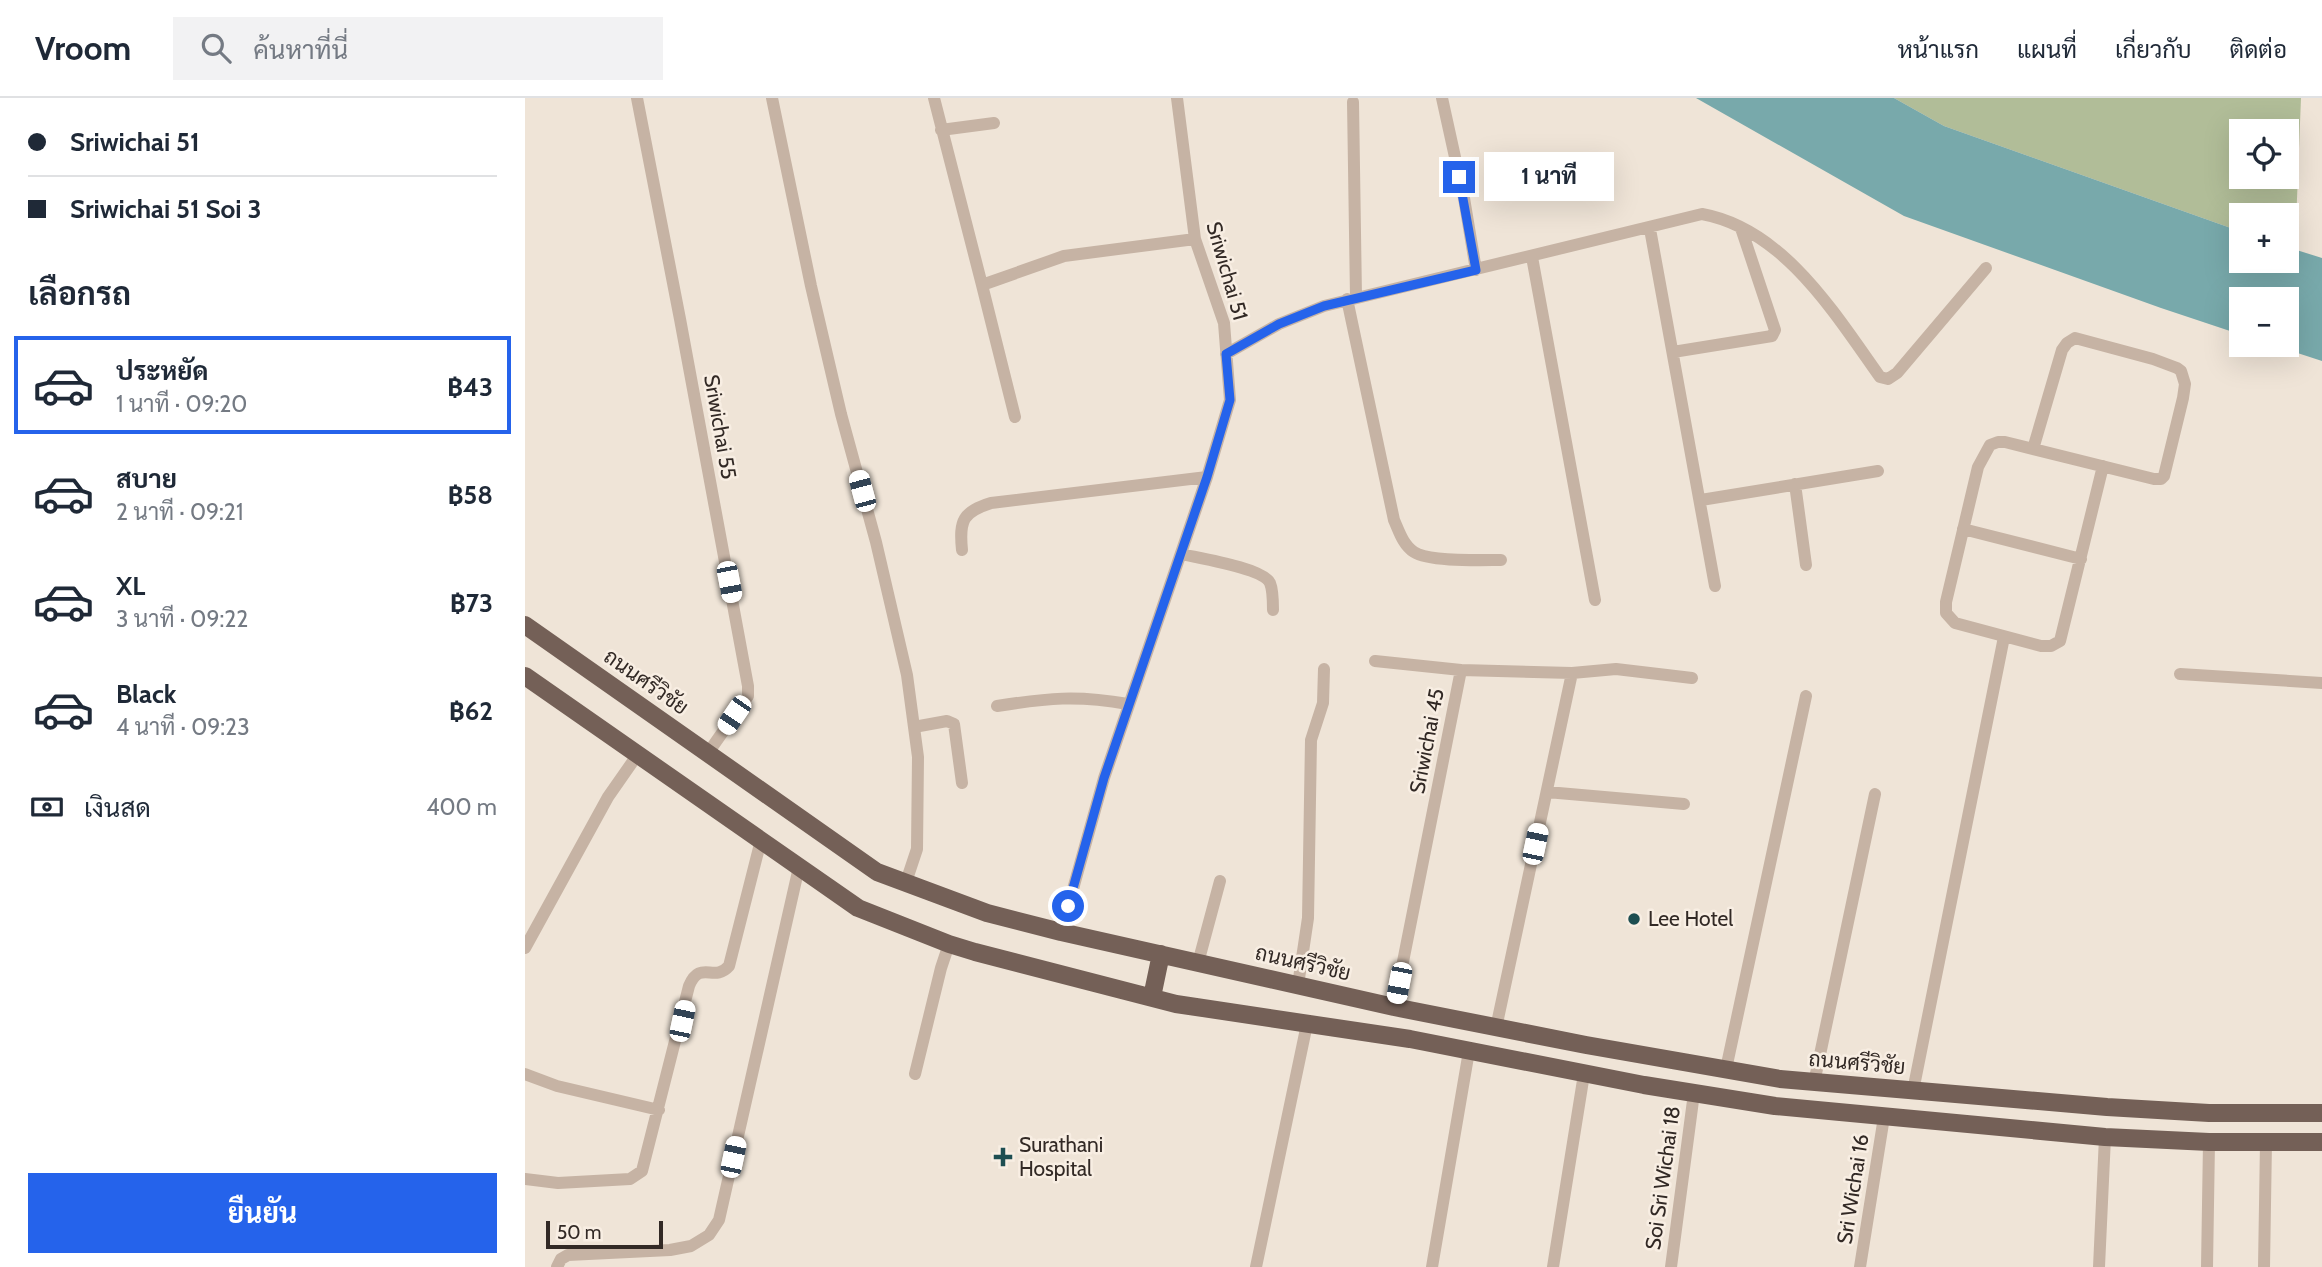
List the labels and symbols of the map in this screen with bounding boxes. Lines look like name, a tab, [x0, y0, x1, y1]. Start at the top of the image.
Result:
callout: 1 นาที	[1483, 153, 1613, 202]
route end	[1443, 161, 1475, 193]
street label: Sriwichai 51	[1202, 219, 1253, 323]
street label: Sriwichai 55	[699, 373, 742, 481]
car	[847, 468, 878, 514]
car	[715, 559, 744, 605]
street label: ถนนศรีวิชัย	[599, 643, 693, 720]
street label: Sriwichai 45	[1404, 686, 1449, 796]
car	[714, 692, 755, 738]
car	[1521, 821, 1550, 867]
route start	[1052, 890, 1084, 922]
place label: Lee Hotel	[1648, 906, 1733, 931]
marker: Lee Hotel	[1626, 911, 1642, 927]
street label: ถนนศรีวิชัย	[1253, 939, 1353, 986]
car	[1385, 960, 1414, 1006]
car	[668, 998, 697, 1044]
street label: ถนนศรีวิชัย	[1808, 1046, 1907, 1079]
street label: Soi Sri Wichai 18	[1640, 1104, 1685, 1251]
place label: Surathani Hospital	[1019, 1132, 1103, 1181]
street label: Sri Wichai 16	[1831, 1132, 1874, 1246]
car	[719, 1134, 748, 1180]
marker: Surathani Hospital	[993, 1147, 1013, 1167]
scale bar	[546, 1218, 663, 1250]

